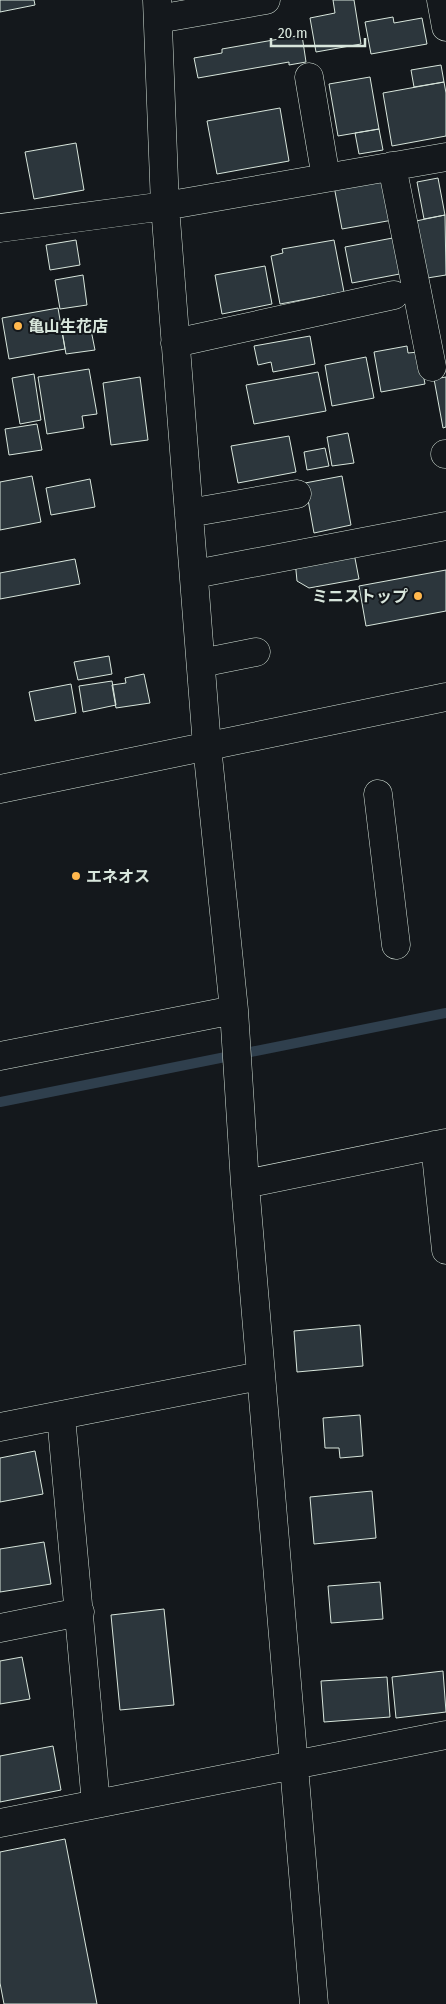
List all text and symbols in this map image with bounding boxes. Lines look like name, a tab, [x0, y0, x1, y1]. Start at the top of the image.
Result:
scale bar	[271, 15, 365, 47]
text: 20 m	[278, 24, 308, 42]
place label: 亀山生花店	[28, 317, 108, 336]
marker: 亀山生花店	[12, 320, 24, 332]
place label: ミニストップ	[312, 587, 408, 606]
marker: ミニストップ	[412, 590, 424, 602]
place label: エネオス	[86, 867, 150, 886]
marker: エネオス	[70, 870, 82, 882]

